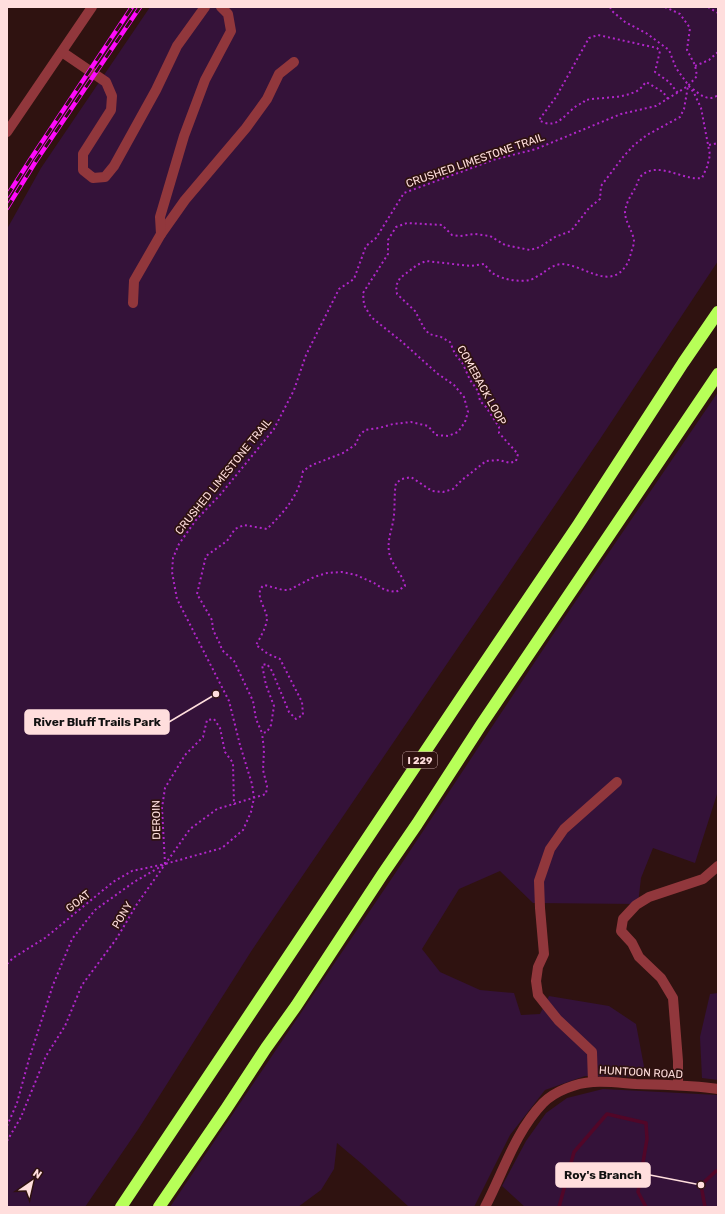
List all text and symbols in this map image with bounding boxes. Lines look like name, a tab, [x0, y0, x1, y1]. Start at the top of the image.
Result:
street label: CRUSHED LIMESTONE TRAIL	[404, 131, 546, 190]
street label: COMEBACK LOOP	[454, 343, 509, 427]
street label: CRUSHED LIMESTONE TRAIL	[172, 416, 274, 537]
callout: River Bluff Trails Park	[25, 710, 169, 734]
text: River Bluff Trails Park	[33, 715, 161, 729]
road number: I 229	[403, 752, 437, 768]
street label: DEROIN	[150, 800, 163, 840]
street label: GOAT	[63, 887, 94, 915]
street label: PONY	[109, 899, 136, 931]
street label: HUNTOON ROAD	[599, 1064, 683, 1081]
north arrow	[12, 1162, 52, 1202]
callout: Roy's Branch	[556, 1163, 650, 1187]
text: N	[30, 1167, 44, 1182]
text: Roy's Branch	[564, 1168, 642, 1182]

